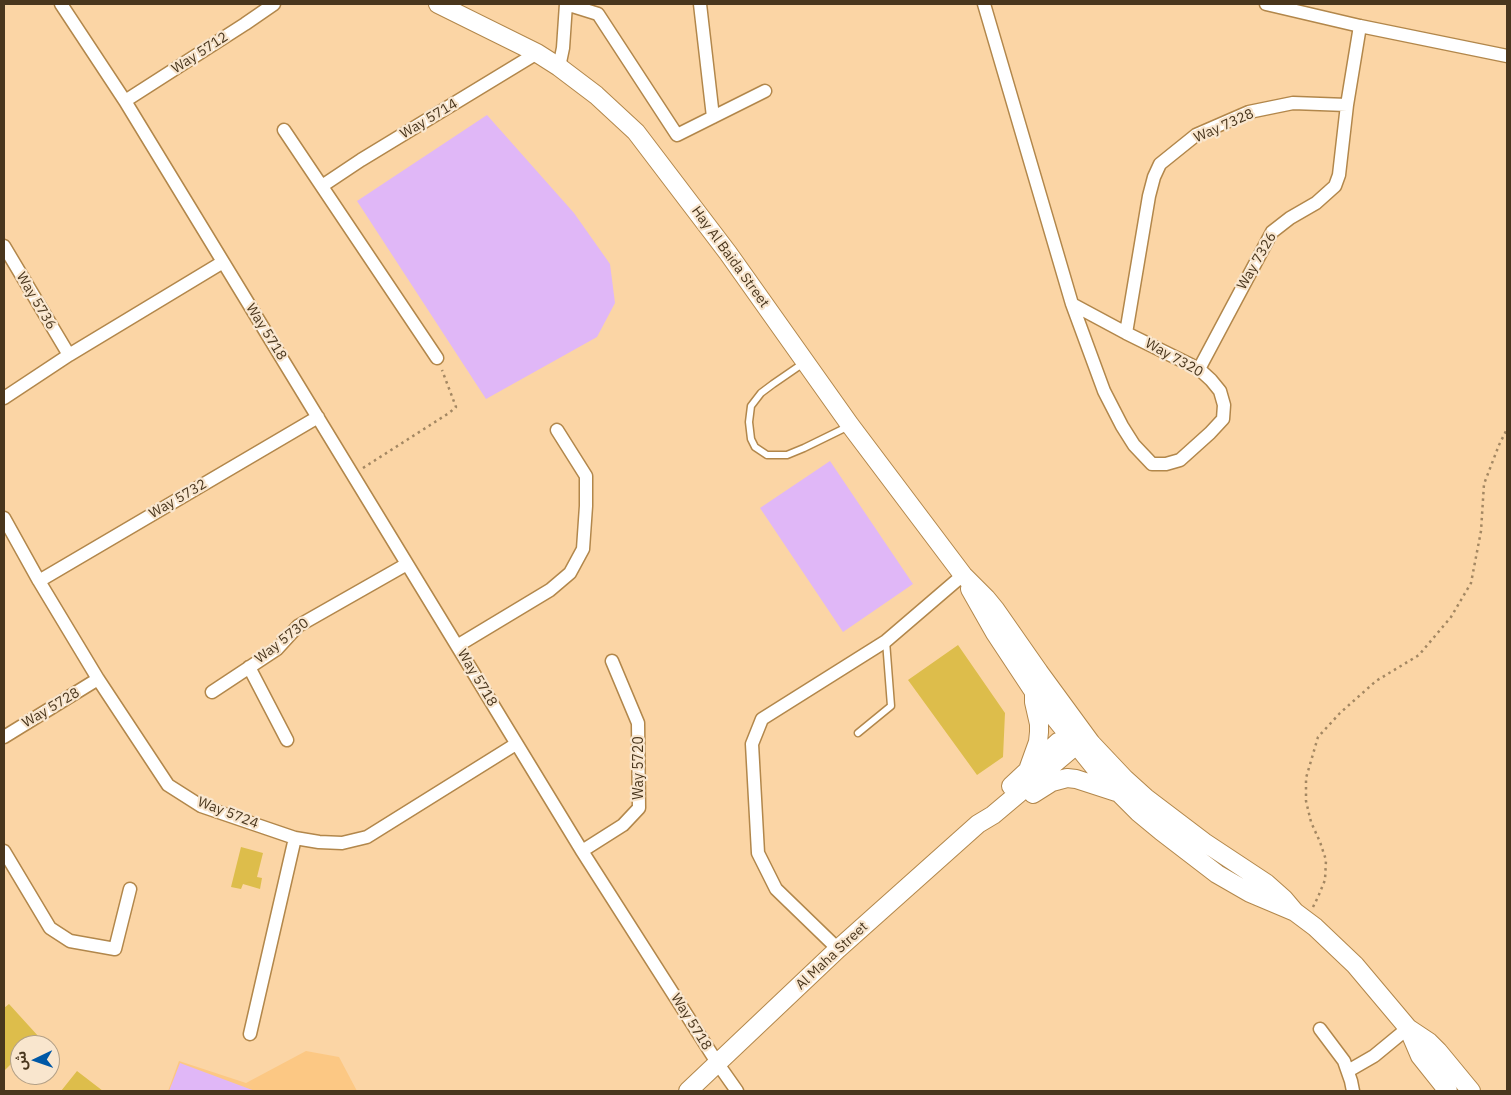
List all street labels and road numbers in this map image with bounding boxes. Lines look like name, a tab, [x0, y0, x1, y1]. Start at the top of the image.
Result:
street label: Way 5712	[169, 29, 231, 77]
street label: Way 5714	[397, 95, 461, 143]
street label: Way 7328	[1192, 105, 1256, 147]
street label: Hay Al Baida Street	[688, 203, 772, 311]
street label: Way 7326	[1234, 229, 1280, 293]
street label: Way 5736	[12, 269, 60, 333]
street label: Way 5718	[242, 301, 290, 363]
street label: Way 7320	[1142, 335, 1206, 381]
street label: Way 5732	[146, 476, 210, 522]
street label: Way 5730	[252, 615, 312, 667]
street label: Way 5718	[453, 646, 501, 710]
street label: Way 5728	[19, 684, 83, 732]
street label: Way 5720	[631, 736, 647, 800]
street label: Way 5724	[195, 794, 261, 832]
street label: Al Maha Street	[793, 918, 871, 994]
street label: Way 5718	[667, 991, 715, 1053]

